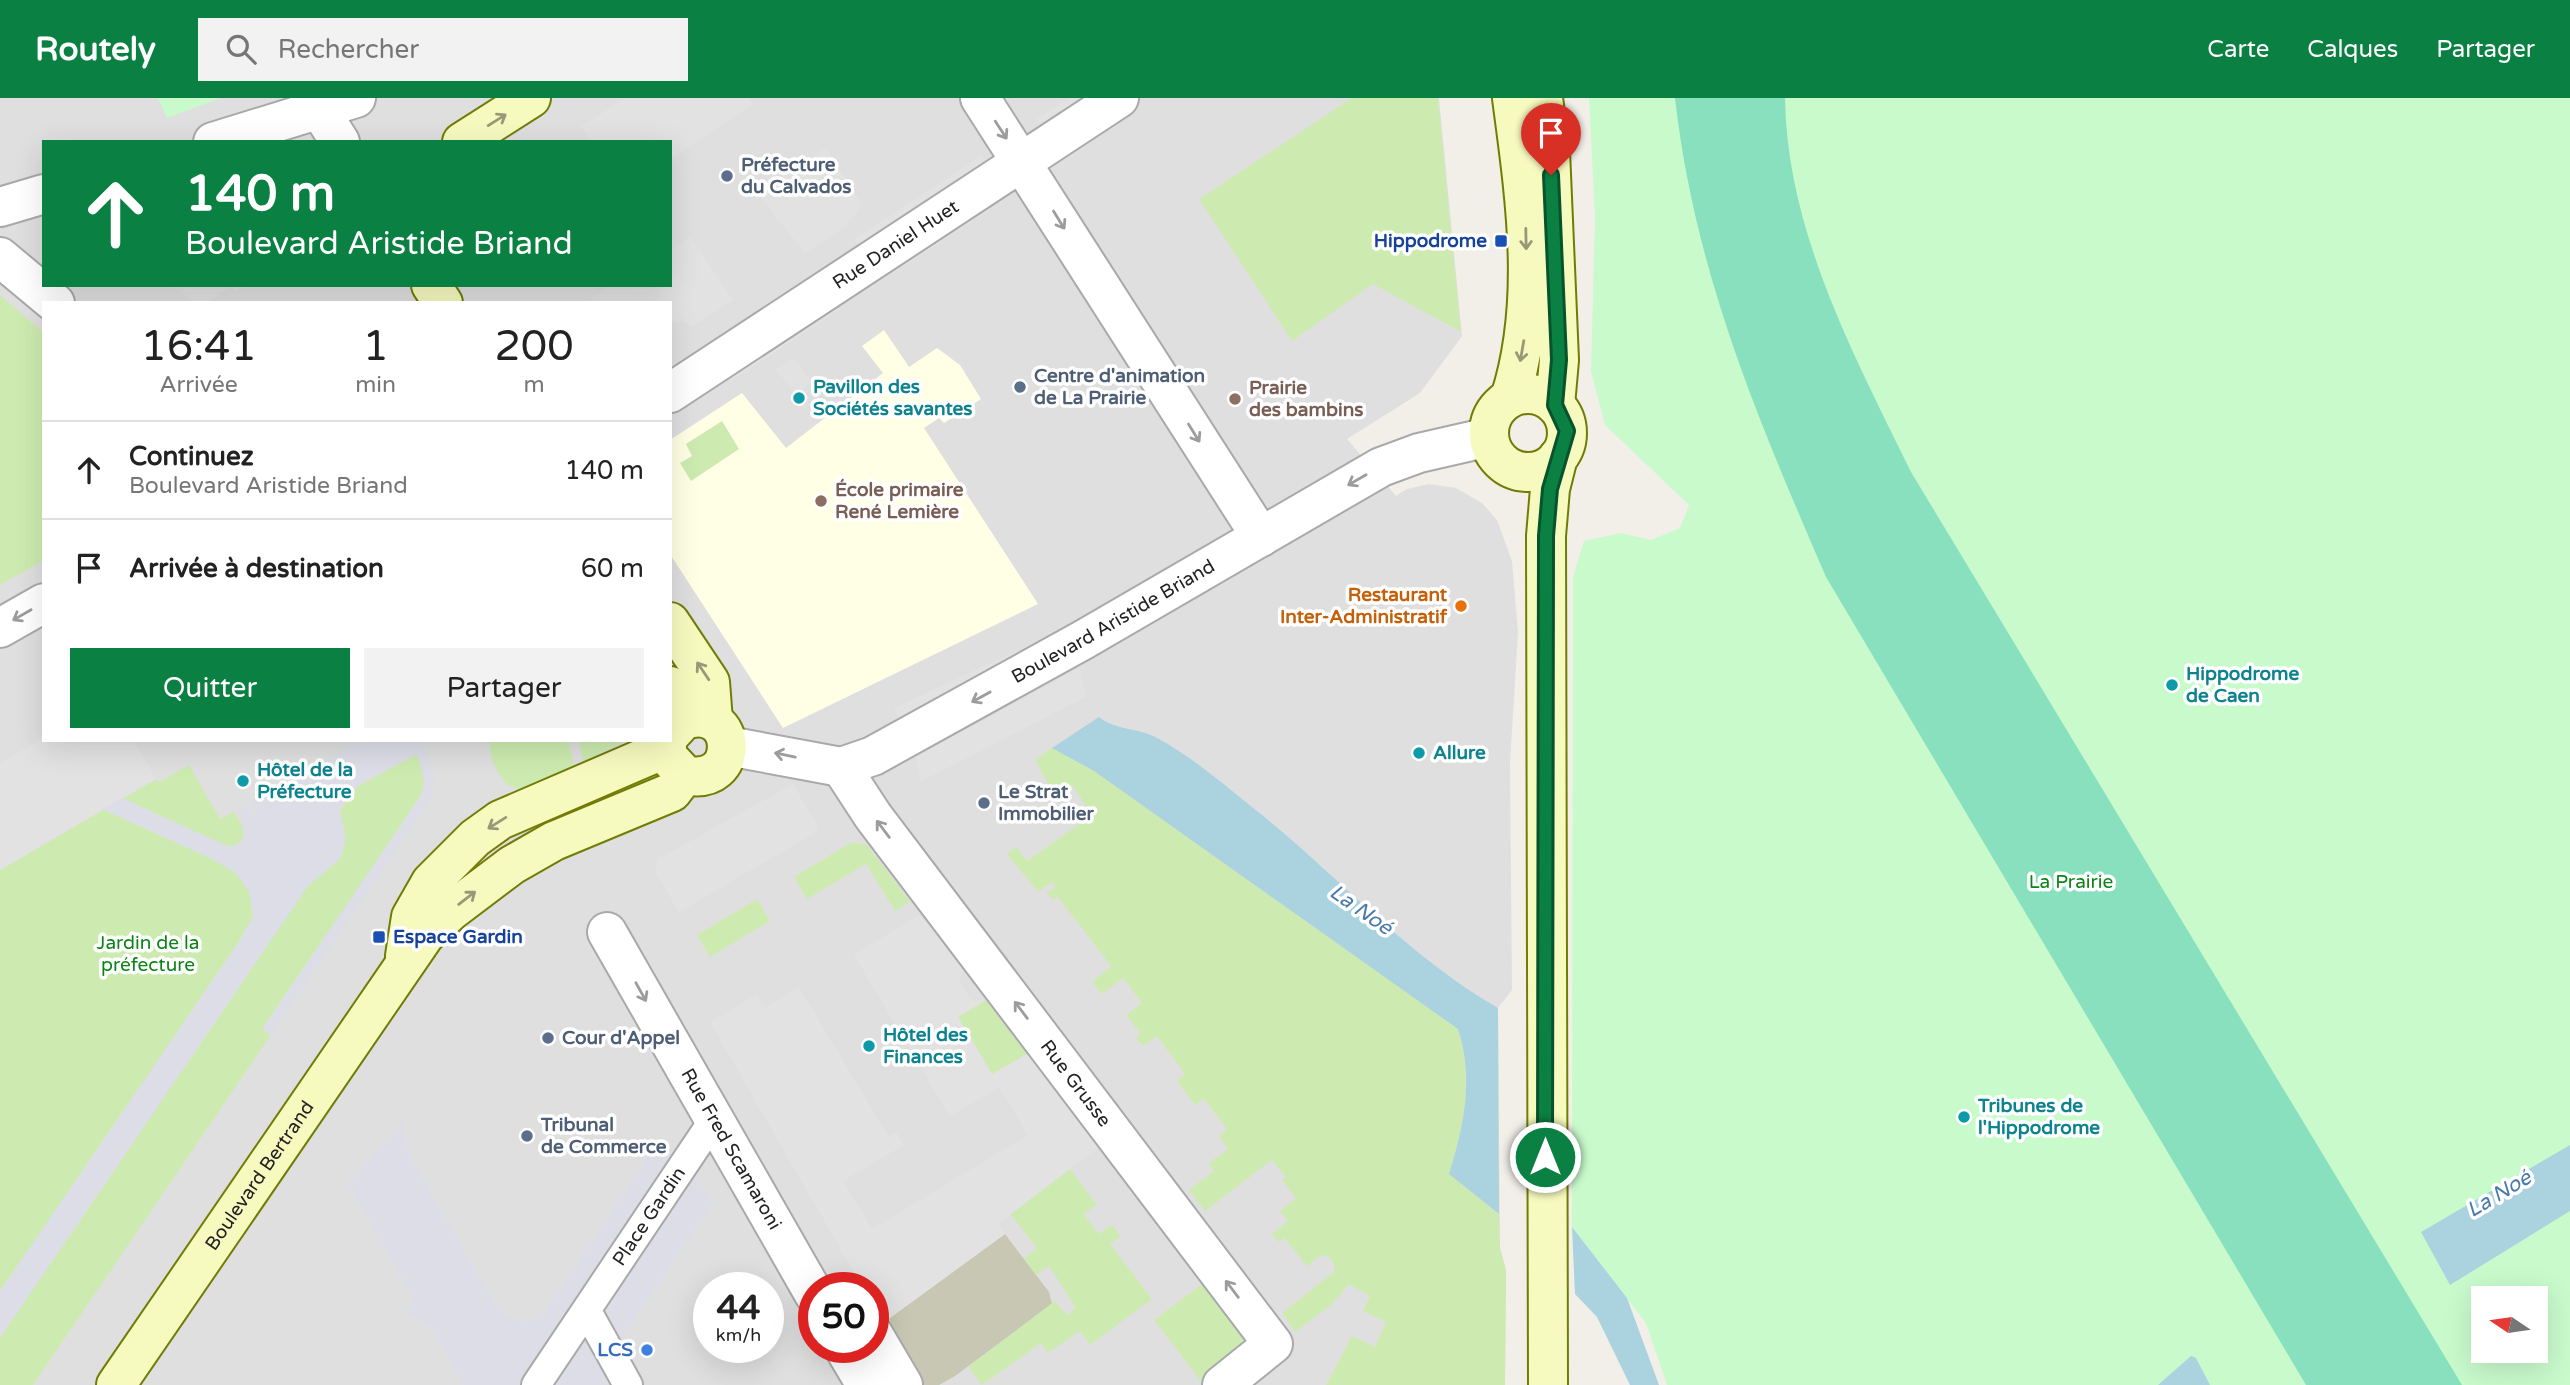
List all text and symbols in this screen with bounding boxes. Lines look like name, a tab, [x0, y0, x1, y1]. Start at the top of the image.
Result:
search box	[198, 18, 688, 81]
text: Routely	[35, 30, 156, 69]
icon: search	[222, 30, 260, 68]
text: Rechercher	[278, 34, 419, 65]
text: Carte	[2207, 35, 2269, 64]
text: Calques	[2307, 35, 2398, 64]
text: Partager	[2436, 35, 2535, 64]
pin	[1521, 103, 1581, 175]
one-way arrow	[486, 113, 506, 127]
icon: arrive	[1532, 114, 1570, 152]
one-way arrow	[994, 120, 1008, 139]
place label: Préfecture du Calvados	[741, 154, 851, 198]
text: 140 m	[185, 165, 335, 224]
icon: ahead	[70, 168, 161, 259]
marker: Préfecture du Calvados	[719, 168, 735, 184]
street label: Rue Daniel Huet	[829, 195, 963, 294]
one-way arrow	[1052, 209, 1066, 229]
text: Boulevard Aristide Briand	[185, 225, 573, 263]
one-way arrow	[1519, 227, 1533, 250]
place label: Hippodrome	[1374, 230, 1487, 253]
marker: Hippodrome	[1493, 233, 1509, 249]
text: 16:41	[140, 321, 257, 372]
text: 1	[362, 321, 389, 372]
text: 200	[494, 321, 574, 372]
one-way arrow	[1515, 339, 1528, 362]
place label: Centre d'animation de La Prairie	[1034, 365, 1205, 409]
text: Arrivée	[159, 371, 238, 399]
text: min	[355, 371, 396, 399]
text: m	[523, 371, 545, 399]
place label: Pavillon des Sociétés savantes	[813, 376, 972, 420]
place label: Prairie des bambins	[1249, 377, 1363, 421]
marker: Centre d'animation de La Prairie	[1012, 379, 1028, 395]
marker: Pavillon des Sociétés savantes	[791, 390, 807, 406]
marker: Prairie des bambins	[1227, 391, 1243, 407]
one-way arrow	[1187, 422, 1201, 442]
text: Continuez	[129, 441, 254, 472]
icon: ahead	[70, 451, 108, 489]
text: 140 m	[564, 455, 644, 486]
text: Boulevard Aristide Briand	[129, 472, 408, 500]
one-way arrow	[1347, 474, 1368, 487]
place label: École primaire René Lemière	[835, 478, 964, 523]
marker: École primaire René Lemière	[813, 493, 829, 509]
icon: arrive	[70, 549, 108, 587]
text: Arrivée à destination	[129, 553, 384, 584]
text: 60 m	[581, 553, 644, 584]
street label: Boulevard Aristide Briand	[1008, 555, 1219, 688]
place label: Restaurant Inter-Administratif	[1280, 584, 1448, 628]
marker: Restaurant Inter-Administratif	[1453, 598, 1469, 614]
one-way arrow	[12, 609, 33, 622]
button: Quitter	[70, 648, 350, 728]
button: Partager	[364, 648, 644, 728]
one-way arrow	[696, 661, 710, 681]
place label: Hippodrome de Caen	[2186, 663, 2299, 707]
marker: Hippodrome de Caen	[2164, 677, 2180, 693]
one-way arrow	[971, 690, 991, 704]
place label: Allure	[1433, 742, 1486, 764]
marker: Allure	[1411, 745, 1427, 761]
one-way arrow	[774, 747, 797, 761]
place label: Hôtel de la Préfecture	[257, 759, 353, 803]
marker: Hôtel de la Préfecture	[235, 773, 251, 789]
place label: Le Strat Immobilier	[998, 781, 1095, 825]
marker: Le Strat Immobilier	[976, 795, 992, 811]
one-way arrow	[488, 817, 508, 831]
one-way arrow	[876, 820, 891, 839]
park label: La Prairie	[2029, 871, 2113, 893]
water label: La Noé	[1325, 880, 1398, 941]
one-way arrow	[457, 891, 476, 906]
place label: Espace Gardin	[393, 926, 523, 949]
marker: Espace Gardin	[371, 929, 387, 945]
park label: Jardin de la préfecture	[97, 932, 199, 976]
one-way arrow	[635, 981, 648, 1002]
one-way arrow	[1013, 1002, 1028, 1020]
place label: Hôtel des Finances	[883, 1024, 968, 1068]
place label: Cour d'Appel	[562, 1027, 680, 1050]
marker: Cour d'Appel	[540, 1030, 556, 1046]
street label: Rue Grusse	[1036, 1036, 1115, 1131]
marker: Hôtel des Finances	[861, 1038, 877, 1054]
street label: Rue Fred Scamaroni	[676, 1064, 786, 1234]
place label: Tribunes de l'Hippodrome	[1977, 1095, 2100, 1140]
street label: Boulevard Bertrand	[201, 1097, 319, 1254]
marker: Tribunes de l'Hippodrome	[1956, 1109, 1972, 1125]
place label: Tribunal de Commerce	[540, 1114, 667, 1158]
position arrow	[1508, 1120, 1582, 1194]
marker: Tribunal de Commerce	[519, 1128, 535, 1144]
street label: Place Gardin	[608, 1163, 690, 1270]
water label: La Noé	[2462, 1165, 2537, 1223]
speed limit sign: 50	[798, 1272, 889, 1363]
one-way arrow	[1225, 1281, 1240, 1299]
north arrow	[2471, 1286, 2548, 1363]
map controls	[2471, 1286, 2548, 1363]
text: 44	[717, 1287, 760, 1329]
text: km/h	[716, 1324, 761, 1346]
place label: LCS	[597, 1339, 633, 1361]
marker: LCS	[639, 1342, 655, 1358]

